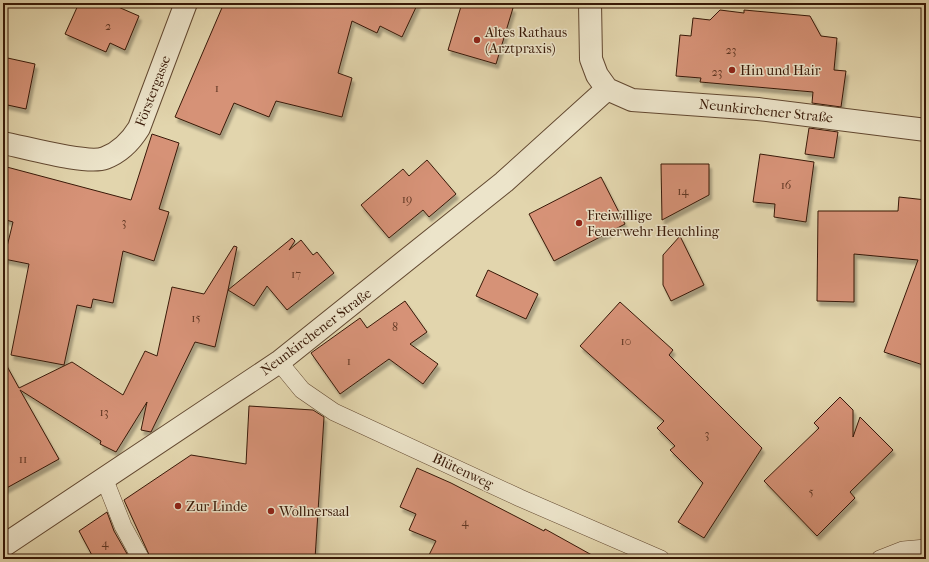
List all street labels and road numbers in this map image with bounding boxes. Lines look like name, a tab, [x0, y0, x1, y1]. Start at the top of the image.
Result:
street label: Förstergasse	[132, 53, 174, 129]
street label: Neunkirchener Straße	[698, 96, 834, 126]
street label: Neunkirchener Straße	[257, 285, 375, 379]
street label: Blütenweg	[430, 450, 497, 493]

